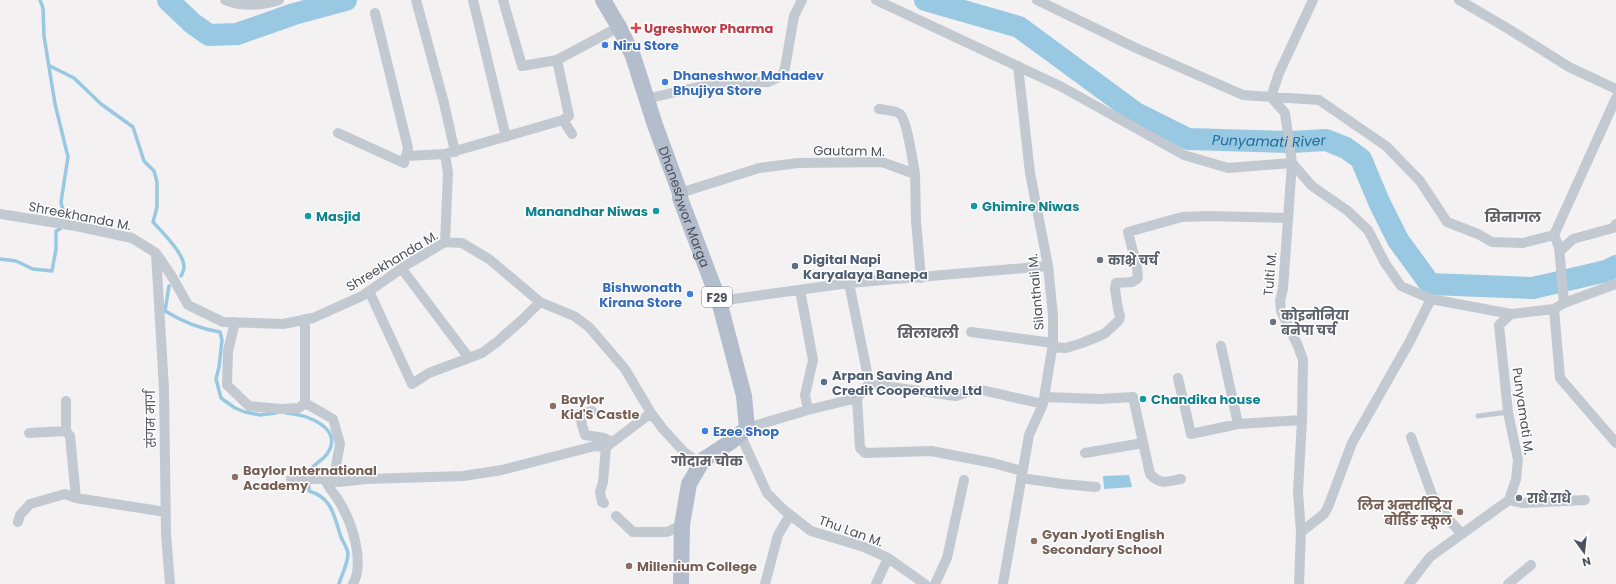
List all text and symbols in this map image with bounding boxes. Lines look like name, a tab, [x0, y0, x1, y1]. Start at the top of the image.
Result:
place label: Ugreshwor Pharma	[644, 19, 773, 38]
marker: Ugreshwor Pharma	[631, 23, 641, 33]
place label: Niru Store	[613, 36, 679, 55]
marker: Niru Store	[600, 40, 610, 50]
place label: Dhaneshwor Mahadev Bhujiya Store	[673, 66, 825, 100]
marker: Dhaneshwor Mahadev Bhujiya Store	[660, 77, 670, 87]
water label: Punyamati River	[1212, 130, 1327, 152]
street label: Gautam M.	[813, 141, 885, 161]
street label: Dhaneshwor Marga	[654, 143, 715, 270]
street label: Shreekhanda M.	[27, 197, 133, 235]
place label: Ghimire Niwas	[982, 197, 1079, 216]
marker: Ghimire Niwas	[969, 201, 979, 211]
place label: Manandhar Niwas	[525, 202, 648, 221]
marker: Manandhar Niwas	[651, 206, 661, 216]
place label: Masjid	[316, 207, 361, 226]
district label: सिनागल	[1484, 207, 1542, 227]
marker: Masjid	[303, 211, 313, 221]
street label: Shreekhanda M.	[343, 226, 442, 296]
place label: Digital Napi Karyalaya Banepa	[803, 250, 928, 284]
place label: काभ्रे चर्च	[1107, 251, 1161, 270]
street label: Tulti M.	[1259, 251, 1281, 297]
street label: Silanthali M.	[1023, 253, 1049, 331]
marker: काभ्रे चर्च	[1095, 255, 1105, 265]
marker: Digital Napi Karyalaya Banepa	[790, 261, 800, 271]
place label: Bishwonath Kirana Store	[599, 278, 682, 312]
road number: F29	[702, 287, 732, 307]
marker: Bishwonath Kirana Store	[685, 289, 695, 299]
place label: कोइनोनिया बनेपा चर्च	[1280, 306, 1350, 340]
marker: कोइनोनिया बनेपा चर्च	[1268, 317, 1278, 327]
district label: सिलाथली	[896, 323, 959, 343]
place label: Arpan Saving And Credit Cooperative Ltd	[832, 366, 982, 400]
street label: Punyamati M.	[1507, 366, 1539, 456]
marker: Arpan Saving And Credit Cooperative Ltd	[819, 377, 829, 387]
street label: संगम मार्ग	[141, 388, 161, 449]
place label: Baylor Kid'S Castle	[561, 390, 639, 424]
place label: Chandika house	[1151, 390, 1261, 409]
marker: Chandika house	[1138, 394, 1148, 404]
marker: Baylor Kid'S Castle	[548, 401, 558, 411]
place label: Ezee Shop	[713, 422, 779, 441]
marker: Ezee Shop	[700, 426, 710, 436]
district label: गाेदाम चाेक	[670, 451, 744, 471]
place label: Baylor International Academy	[243, 461, 377, 495]
marker: Baylor International Academy	[230, 472, 240, 482]
place label: राधे राधे	[1526, 489, 1571, 508]
marker: राधे राधे	[1514, 493, 1524, 503]
place label: लिन अन्तर्राष्ट्रिय बोर्डिङ स्कूल	[1356, 496, 1453, 530]
marker: लिन अन्तर्राष्ट्रिय बोर्डिङ स्कूल	[1455, 507, 1465, 517]
street label: Thu Lan M.	[816, 511, 886, 552]
place label: Gyan Jyoti English Secondary School	[1042, 525, 1165, 559]
north arrow	[1564, 532, 1604, 572]
marker: Gyan Jyoti English Secondary School	[1029, 536, 1039, 546]
text: N	[1581, 553, 1593, 570]
place label: Millenium College	[637, 557, 757, 576]
marker: Millenium College	[624, 561, 634, 571]

